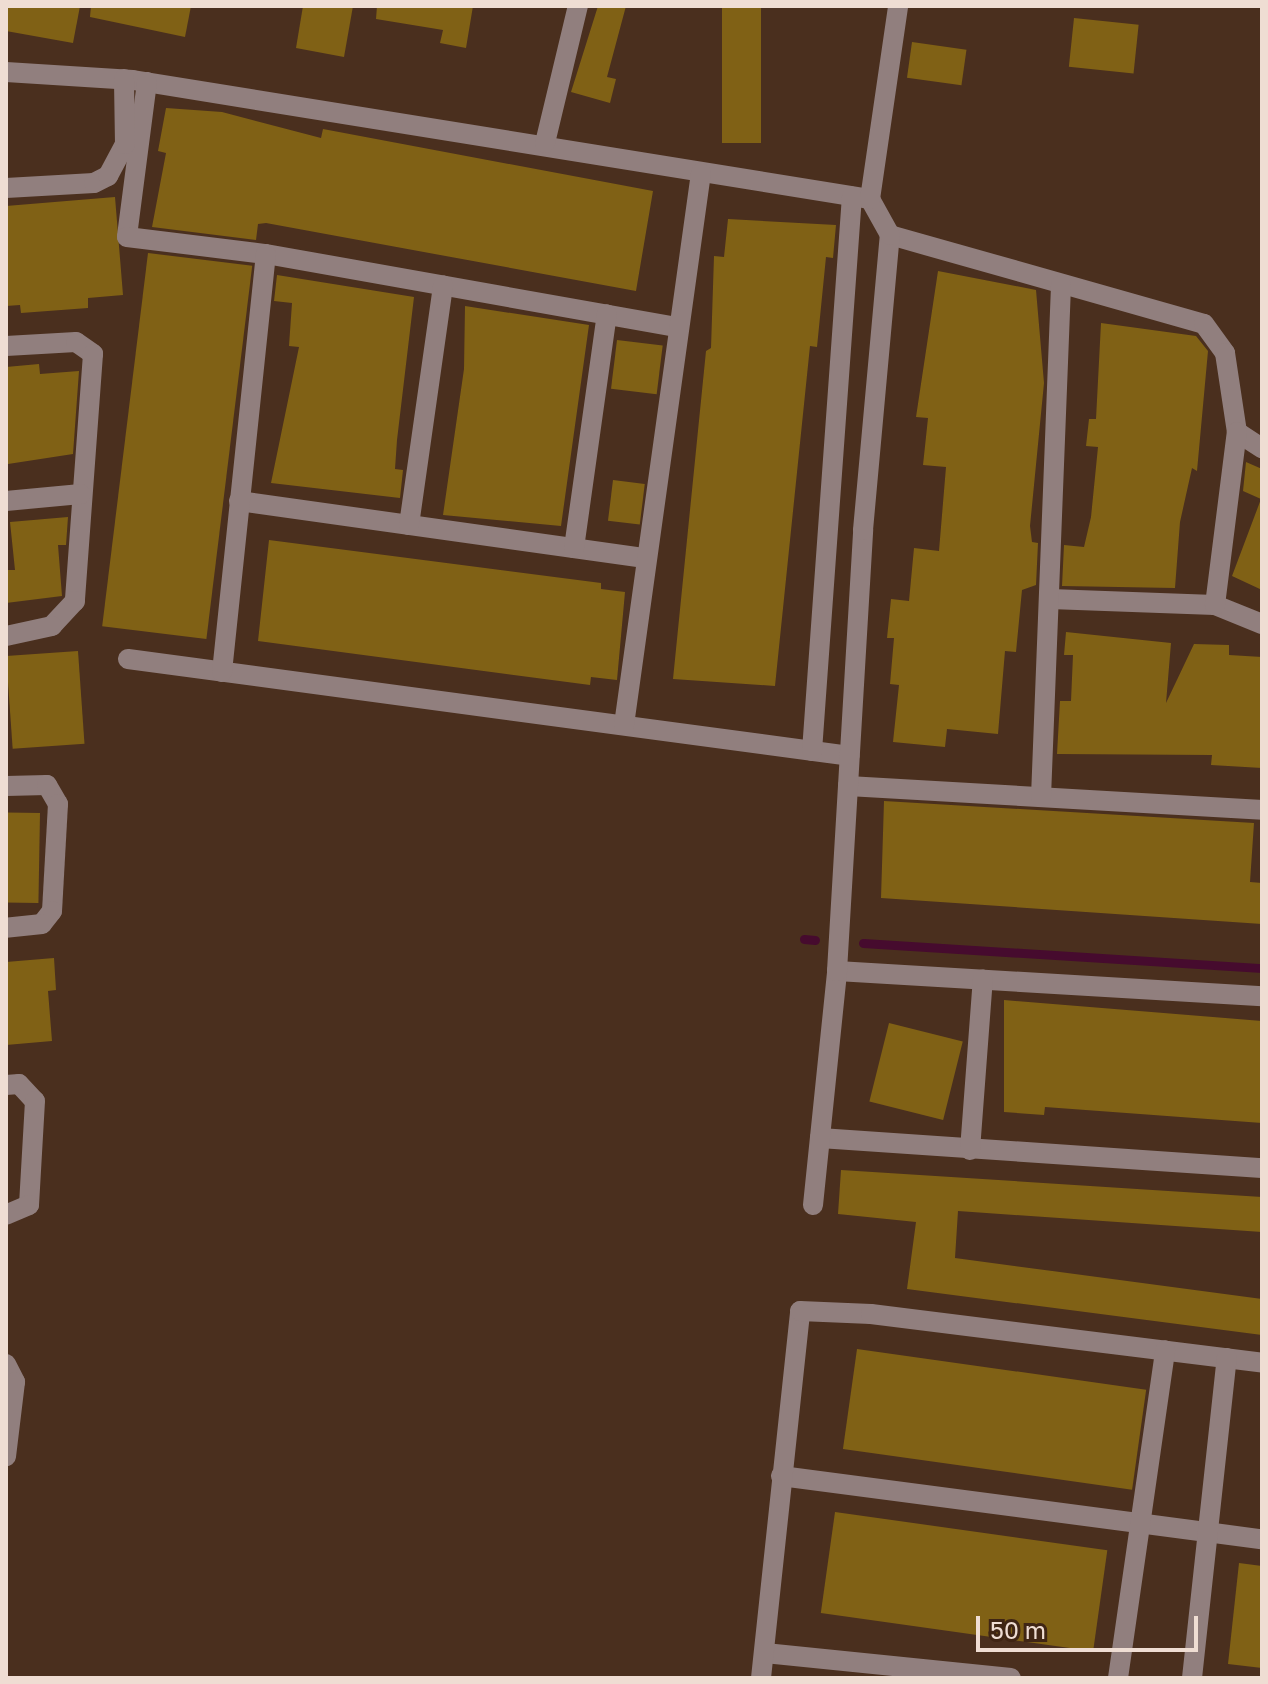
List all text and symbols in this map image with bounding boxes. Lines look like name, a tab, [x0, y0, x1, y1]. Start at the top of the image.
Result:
scale bar	[980, 1600, 1202, 1650]
text: 50 m	[990, 1615, 1046, 1644]

